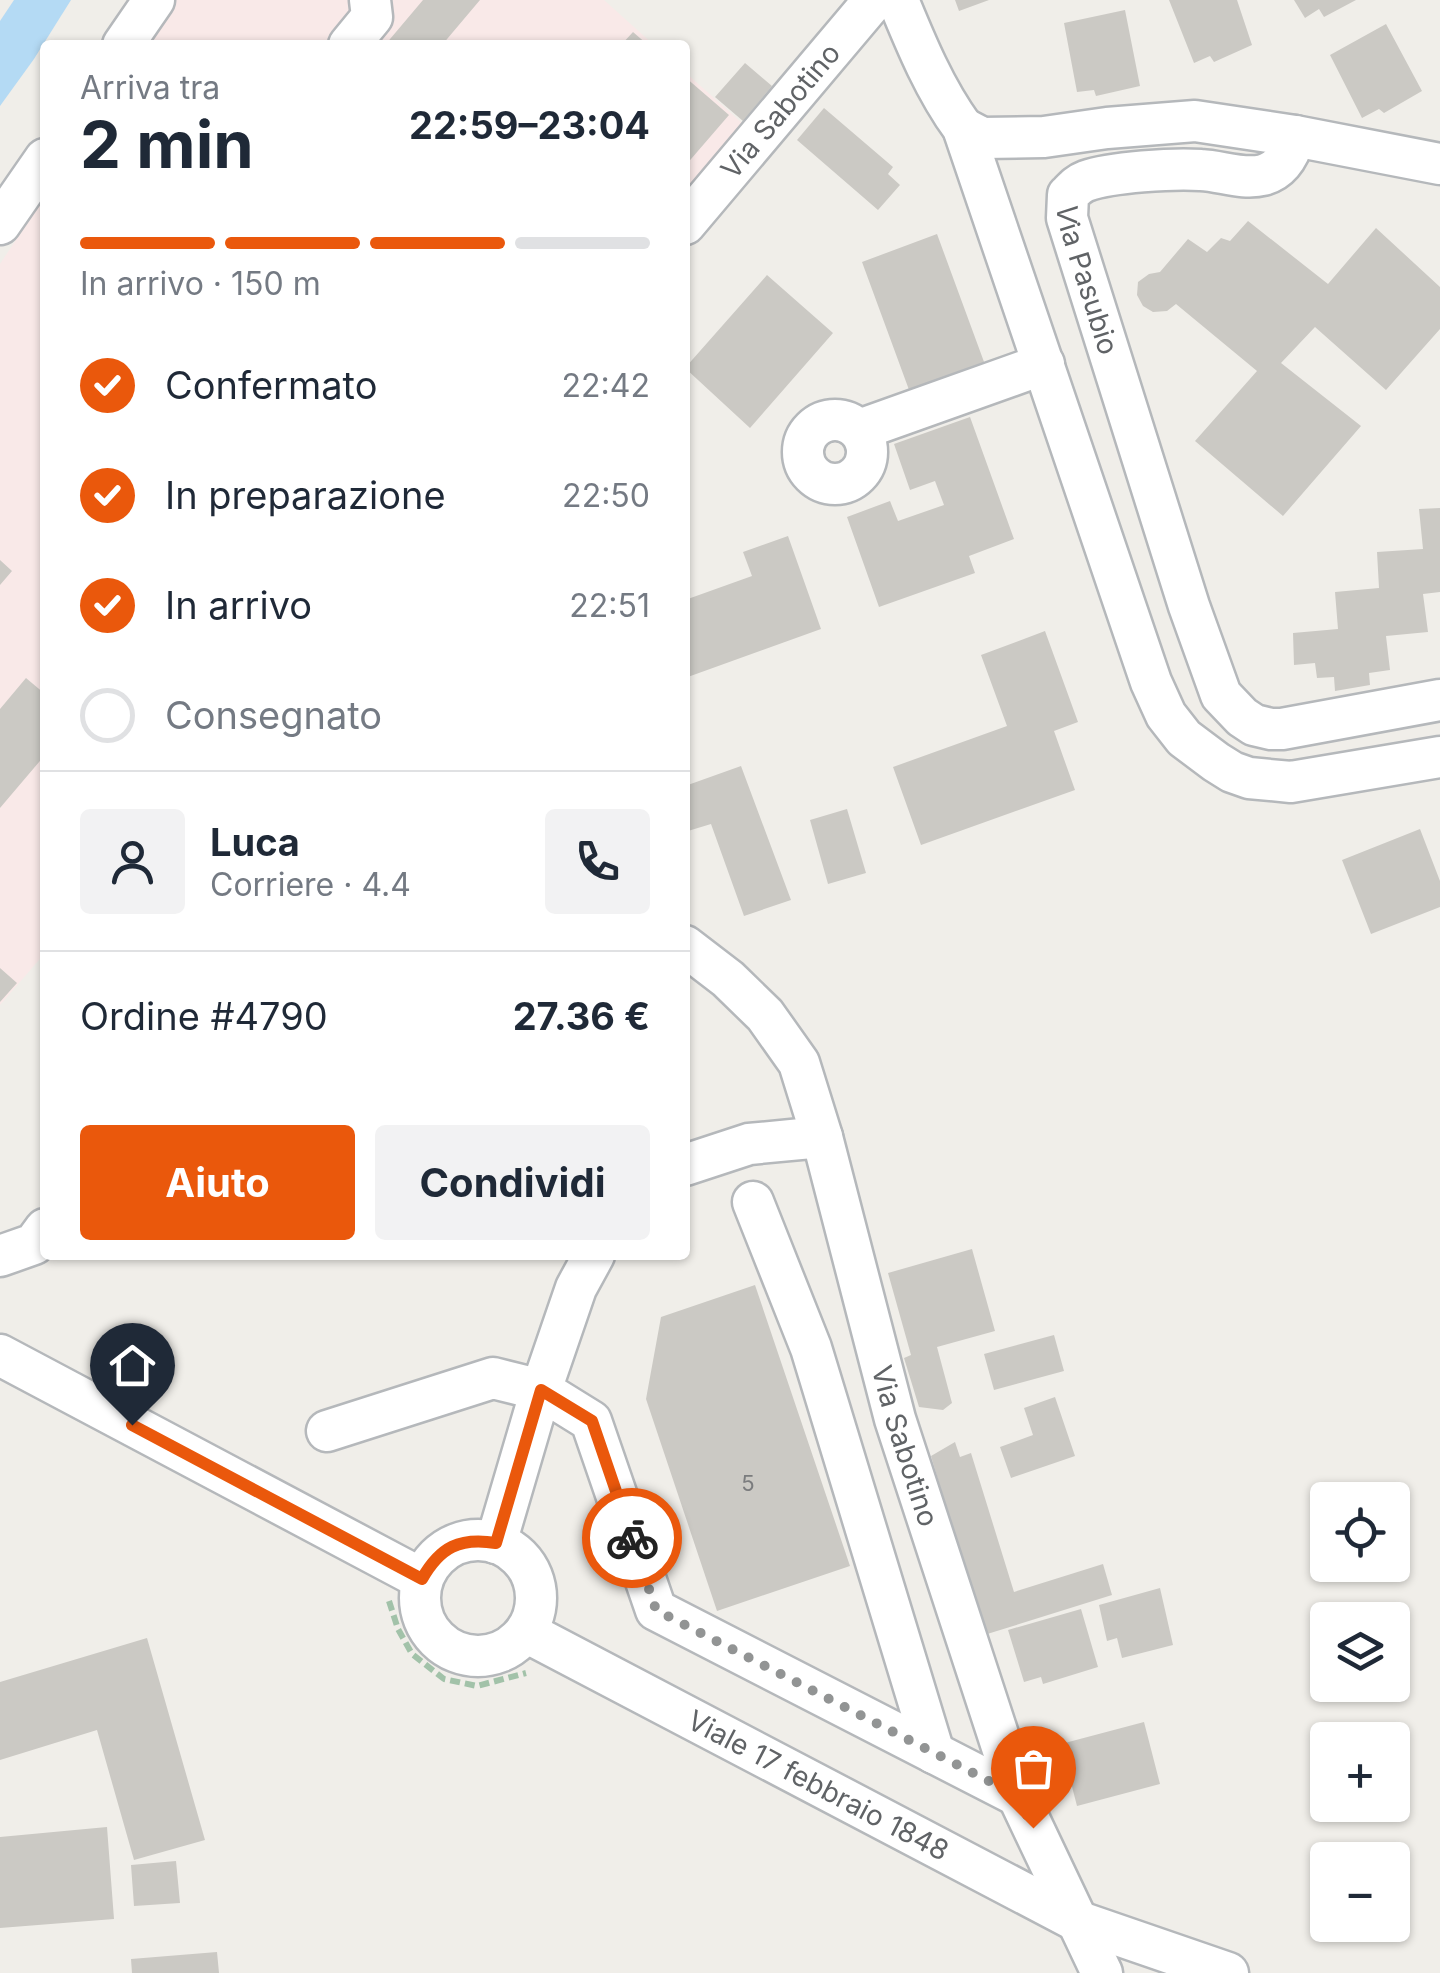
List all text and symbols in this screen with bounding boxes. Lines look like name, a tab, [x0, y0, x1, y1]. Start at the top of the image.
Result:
street label: Via Sabotino	[714, 36, 847, 186]
text: Arriva tra	[80, 68, 220, 107]
text: 22:59–23:04	[409, 102, 650, 148]
text: 2 min	[80, 105, 254, 184]
street label: Via Pasubio	[1050, 204, 1126, 359]
text: In arrivo · 150 m	[80, 264, 321, 303]
icon: check	[80, 358, 135, 413]
text: Confermato	[165, 362, 377, 408]
text: 22:42	[562, 366, 650, 405]
icon: check	[80, 468, 135, 523]
text: In preparazione	[165, 472, 446, 518]
text: 22:50	[562, 476, 650, 515]
icon: check	[80, 578, 135, 633]
text: In arrivo	[165, 582, 312, 628]
text: 22:51	[569, 586, 650, 625]
text: Consegnato	[165, 692, 382, 738]
button: person	[80, 809, 185, 914]
button: phone	[545, 809, 650, 914]
text: Luca	[210, 819, 300, 865]
text: Corriere · 4.4	[210, 865, 411, 904]
text: Ordine #4790	[80, 993, 328, 1039]
text: 27.36 €	[513, 993, 650, 1039]
button: Aiuto	[80, 1125, 355, 1240]
button: Condividi	[375, 1125, 650, 1240]
pin	[90, 1323, 175, 1426]
icon: home	[105, 1338, 160, 1393]
street label: Via Sabotino	[865, 1362, 946, 1531]
house number: 5	[741, 1470, 755, 1496]
map controls	[1310, 1482, 1410, 1942]
button: locate	[1310, 1482, 1410, 1582]
courier	[582, 1488, 682, 1588]
icon: bike	[605, 1511, 660, 1566]
button: layers	[1310, 1602, 1410, 1702]
street label: Viale 17 febbraio 1848	[682, 1703, 955, 1868]
button: +	[1310, 1722, 1410, 1822]
pin	[991, 1726, 1076, 1829]
icon: bag	[1006, 1741, 1061, 1796]
button: −	[1310, 1842, 1410, 1942]

